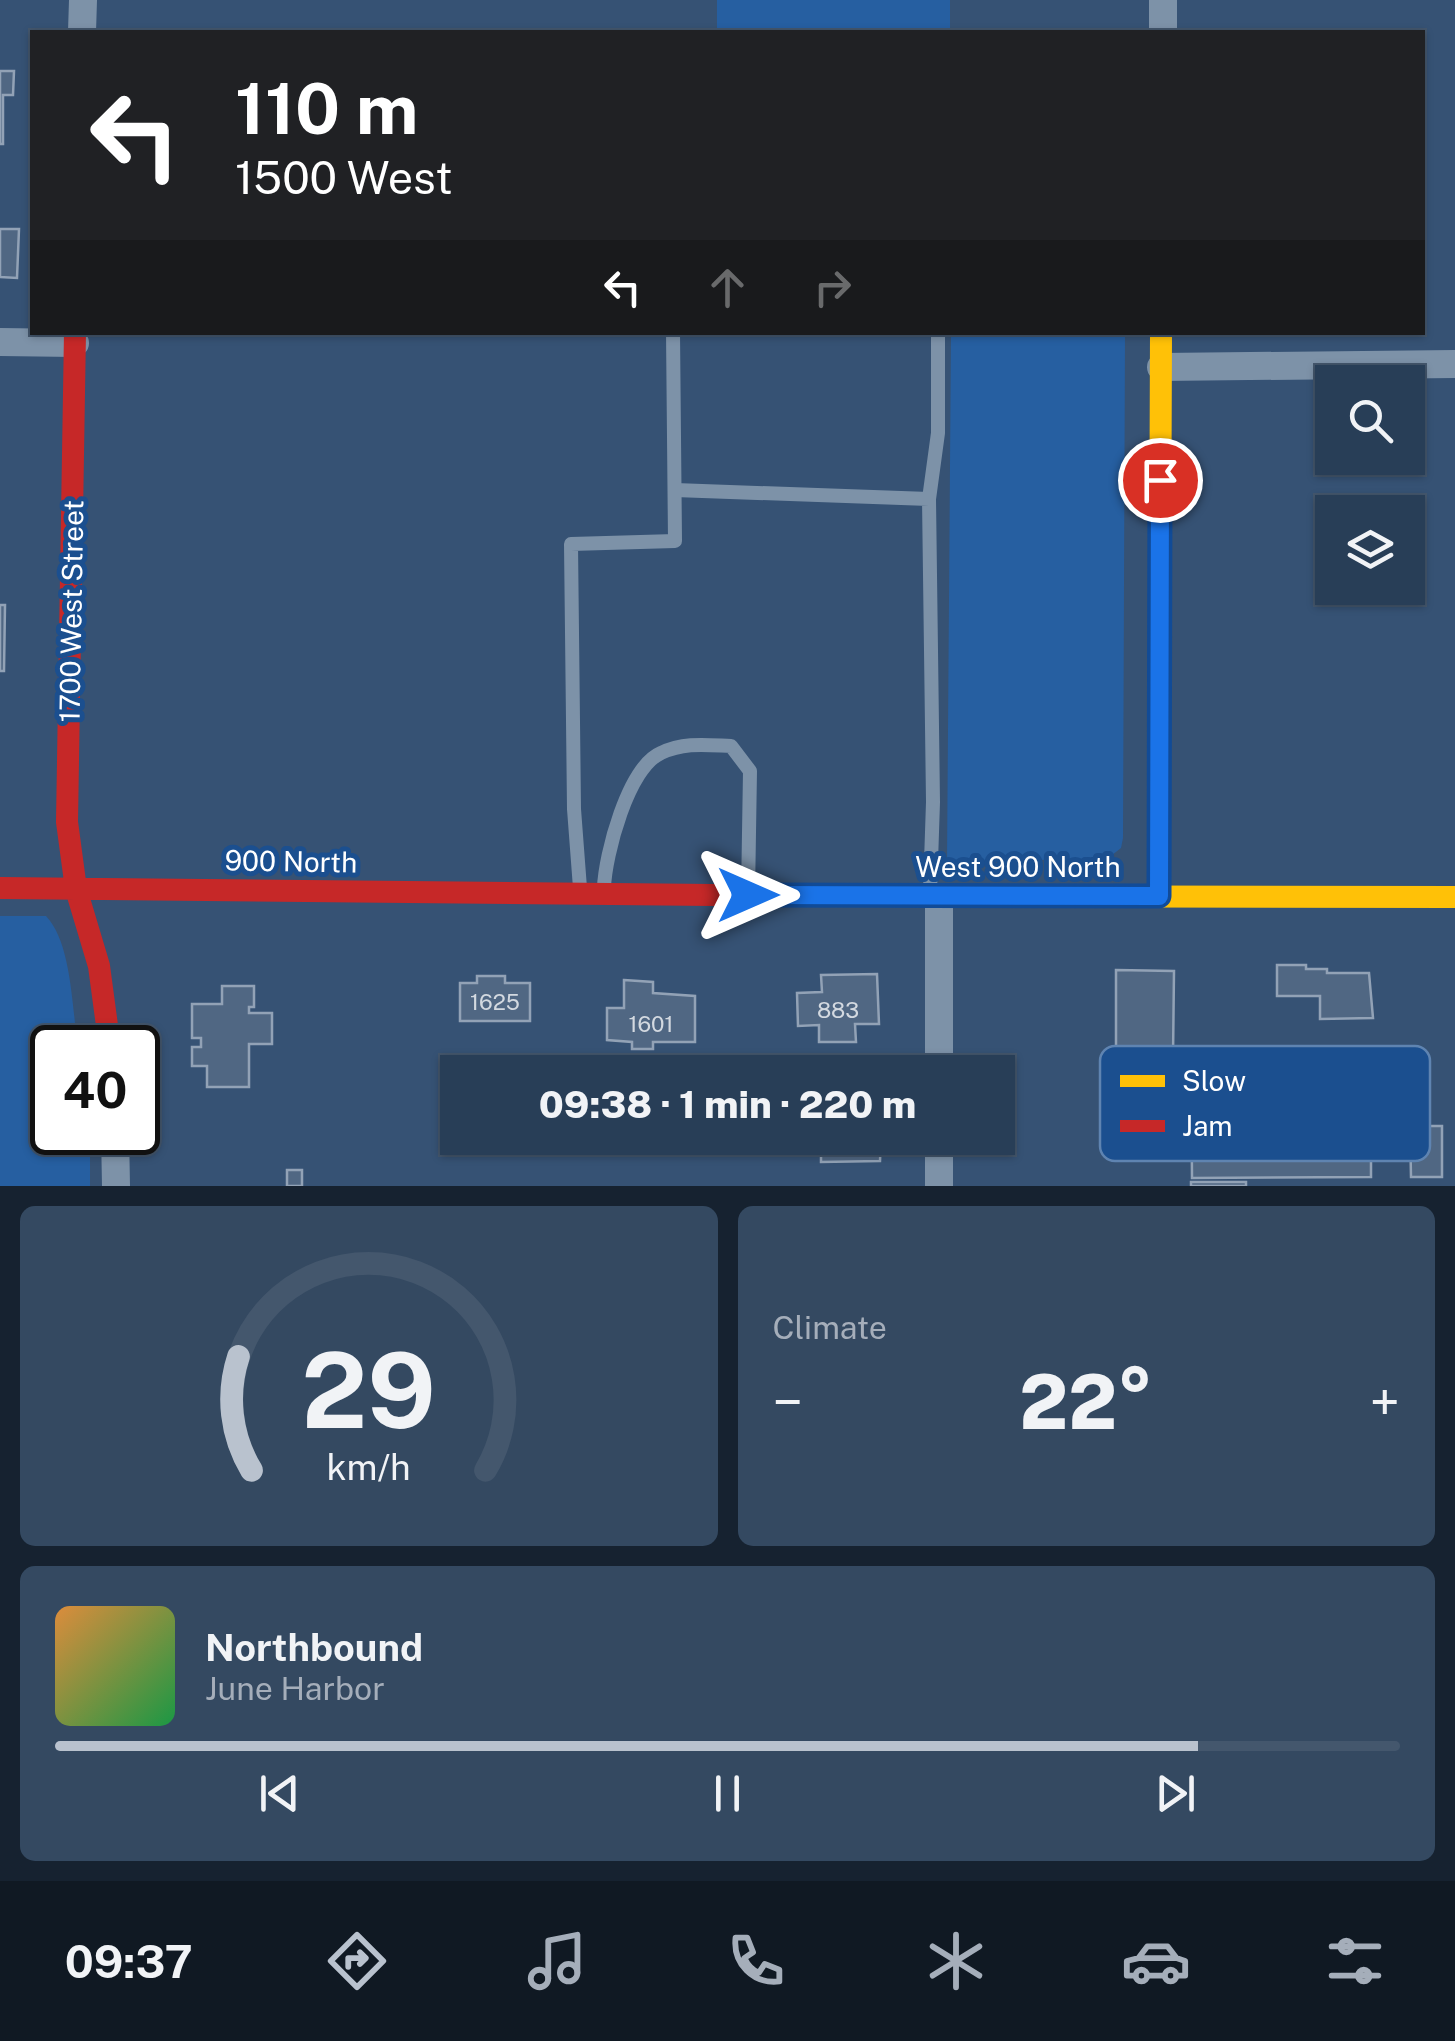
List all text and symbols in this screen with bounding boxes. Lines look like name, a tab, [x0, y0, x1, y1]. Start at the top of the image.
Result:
text: 110 m	[235, 67, 419, 150]
icon: left	[70, 70, 200, 200]
text: 1500 West	[235, 151, 453, 204]
icon: left	[595, 260, 650, 315]
icon: ahead	[700, 260, 755, 315]
icon: right	[805, 260, 860, 315]
map controls	[1315, 365, 1425, 605]
button: search	[1315, 365, 1425, 475]
pin	[1118, 438, 1203, 523]
icon: arrive	[1133, 453, 1188, 508]
button: layers	[1315, 495, 1425, 605]
street label: 1700 West Street	[53, 500, 89, 722]
street label: 900 North	[224, 843, 358, 879]
position arrow	[696, 843, 800, 947]
street label: West 900 North	[915, 850, 1121, 883]
house number: 1625	[470, 989, 520, 1015]
house number: 883	[817, 997, 859, 1023]
house number: 1601	[629, 1011, 673, 1037]
speed limit sign: 40	[30, 1025, 160, 1155]
legend	[1100, 1046, 1430, 1161]
text: Slow	[1182, 1064, 1246, 1097]
text: 09:38 · 1 min · 220 m	[539, 1082, 916, 1127]
text: Jam	[1182, 1109, 1233, 1142]
text: Climate	[773, 1309, 887, 1346]
text: 29	[301, 1329, 436, 1451]
text: 22°	[1019, 1358, 1153, 1446]
text: −	[773, 1370, 803, 1434]
text: +	[1370, 1370, 1400, 1434]
text: km/h	[327, 1446, 411, 1488]
text: Northbound	[205, 1625, 423, 1670]
text: June Harbor	[205, 1670, 385, 1707]
icon: previous	[252, 1766, 307, 1821]
icon: pause	[700, 1766, 755, 1821]
icon: next	[1148, 1766, 1203, 1821]
icon: directions	[322, 1926, 392, 1996]
icon: music	[522, 1926, 592, 1996]
icon: phone	[721, 1926, 791, 1996]
icon: climate	[921, 1926, 991, 1996]
icon: car	[1121, 1926, 1191, 1996]
icon: filters	[1320, 1926, 1390, 1996]
text: 09:37	[65, 1935, 193, 1988]

